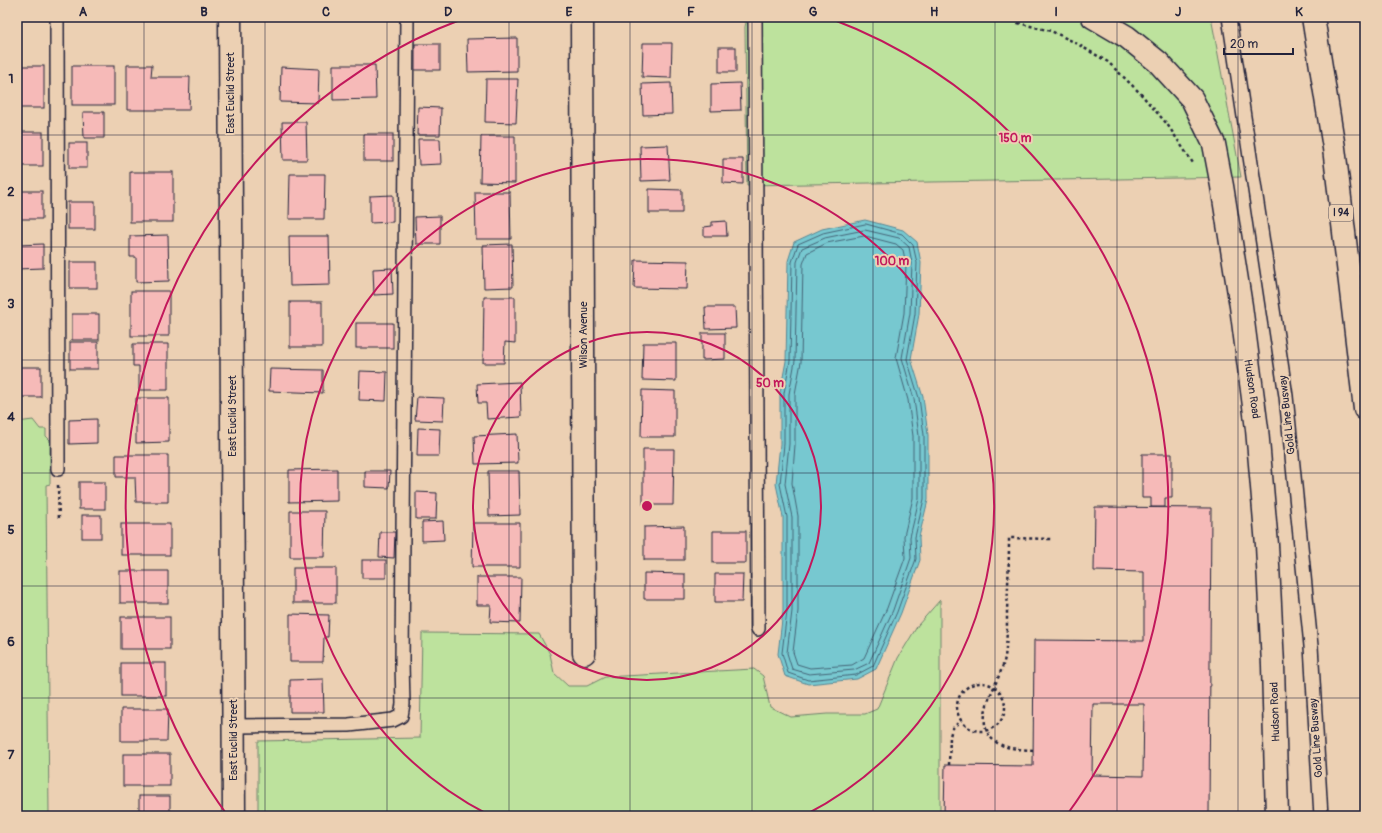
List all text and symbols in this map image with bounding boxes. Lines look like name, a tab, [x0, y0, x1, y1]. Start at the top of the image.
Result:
text: A	[79, 4, 88, 20]
text: B	[200, 4, 208, 20]
text: C	[322, 4, 330, 20]
text: D	[444, 4, 452, 20]
text: E	[566, 4, 573, 20]
text: F	[687, 4, 695, 20]
text: G	[809, 4, 818, 20]
text: H	[930, 4, 938, 20]
text: I	[1054, 4, 1058, 20]
text: J	[1175, 4, 1181, 20]
text: K	[1295, 4, 1303, 20]
scale bar	[1224, 30, 1293, 56]
text: 20 m	[1230, 37, 1259, 52]
street label: East Euclid Street	[224, 52, 237, 134]
text: 1	[8, 71, 14, 87]
text: 150 m	[999, 131, 1032, 146]
text: 2	[7, 184, 15, 200]
road number: I 94	[1329, 205, 1353, 221]
text: 100 m	[875, 254, 910, 269]
text: 3	[7, 296, 15, 312]
street label: Wilson Avenue	[577, 301, 590, 369]
street label: Hudson Road	[1241, 358, 1263, 420]
street label: Gold Line Busway	[1276, 374, 1298, 455]
street label: East Euclid Street	[226, 375, 239, 457]
text: 50 m	[756, 376, 784, 391]
text: 4	[7, 409, 15, 425]
centre of rings	[640, 499, 654, 513]
text: 5	[7, 522, 15, 538]
text: 6	[7, 634, 15, 650]
street label: Hudson Road	[1267, 682, 1283, 742]
street label: Gold Line Busway	[1307, 698, 1325, 778]
street label: East Euclid Street	[227, 699, 240, 781]
text: 7	[8, 747, 15, 763]

